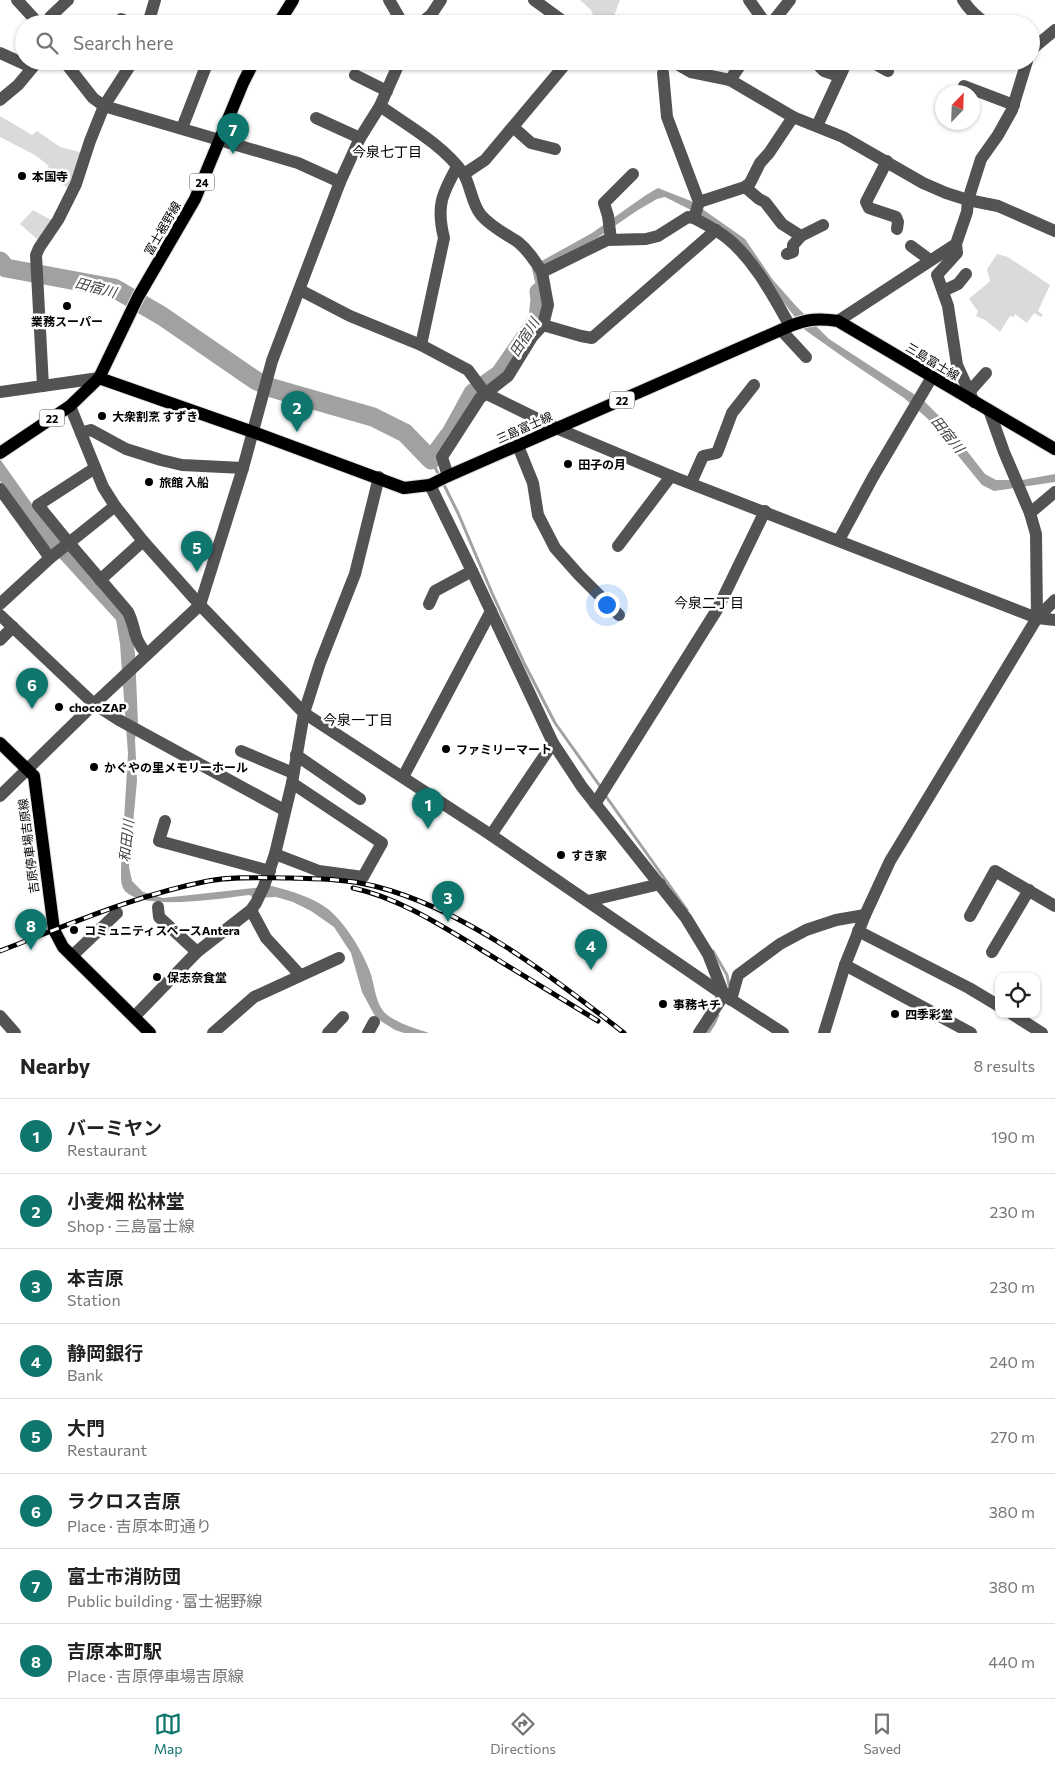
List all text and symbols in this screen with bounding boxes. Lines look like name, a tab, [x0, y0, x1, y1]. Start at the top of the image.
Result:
search box	[15, 15, 1040, 70]
icon: search	[33, 29, 61, 57]
text: Search here	[73, 31, 173, 54]
north arrow	[935, 85, 980, 130]
pin: 7	[217, 113, 249, 154]
district label: 今泉七丁目	[352, 143, 422, 160]
place label: 本国寺	[32, 169, 68, 183]
marker: 本国寺	[16, 170, 28, 182]
road number: 24	[190, 173, 214, 190]
street label: 富士裾野線	[141, 199, 183, 257]
water label: 田宿川	[74, 273, 120, 301]
marker: 業務スーパー	[61, 300, 73, 312]
water label: 田宿川	[506, 313, 543, 359]
place label: 業務スーパー	[31, 314, 103, 328]
street label: 三島富士線	[904, 340, 962, 382]
pin: 2	[281, 391, 313, 432]
road number: 22	[610, 392, 634, 408]
street label: 三島富士線	[494, 408, 554, 446]
road number: 22	[40, 409, 64, 426]
place label: 大衆割烹 すずき	[112, 409, 198, 423]
marker: 大衆割烹 すずき	[96, 410, 108, 422]
water label: 田宿川	[928, 412, 969, 457]
place label: 田子の月	[578, 457, 626, 471]
marker: 田子の月	[562, 458, 574, 470]
place label: 旅館 入船	[159, 475, 209, 489]
marker: 旅館 入船	[143, 476, 155, 488]
pin: 5	[181, 531, 213, 572]
your location	[594, 592, 620, 618]
district label: 今泉二丁目	[674, 594, 744, 611]
pin: 6	[16, 668, 48, 709]
place label: chocoZAP	[69, 700, 127, 714]
marker: chocoZAP	[53, 701, 65, 713]
district label: 今泉一丁目	[323, 711, 393, 728]
place label: ファミリーマート	[456, 742, 552, 756]
marker: ファミリーマート	[440, 743, 452, 755]
place label: かぐやの里メモリーホール	[104, 760, 248, 774]
marker: かぐやの里メモリーホール	[88, 761, 100, 773]
pin: 1	[412, 788, 444, 829]
street label: 吉原停車場吉原線	[15, 797, 41, 895]
water label: 和田川	[115, 817, 137, 863]
place label: すき家	[571, 848, 607, 862]
marker: すき家	[555, 849, 567, 861]
pin: 3	[432, 881, 464, 922]
pin: 8	[15, 909, 47, 950]
place label: コミュニティスペースAntera	[84, 923, 240, 937]
marker: コミュニティスペースAntera	[68, 924, 80, 936]
pin: 4	[575, 929, 607, 970]
place label: 保志奈食堂	[167, 970, 227, 984]
marker: 保志奈食堂	[151, 971, 163, 983]
map controls	[995, 973, 1040, 1018]
button: locate	[995, 973, 1040, 1018]
place label: 事務キチ	[673, 997, 721, 1011]
marker: 事務キチ	[657, 998, 669, 1010]
place label: 四季彩堂	[905, 1007, 953, 1021]
marker: 四季彩堂	[889, 1008, 901, 1020]
text: Nearby	[20, 1053, 90, 1078]
text: 8 results	[974, 1056, 1035, 1075]
text: バーミヤン	[67, 1116, 162, 1139]
text: 1	[32, 1127, 40, 1146]
text: 190 m	[991, 1127, 1035, 1146]
text: Restaurant	[67, 1140, 147, 1159]
text: 小麦畑 松林堂	[67, 1189, 185, 1212]
text: 2	[31, 1202, 41, 1221]
text: 230 m	[990, 1202, 1035, 1221]
text: Shop · 三島富士線	[67, 1216, 194, 1235]
text: 本吉原	[67, 1266, 124, 1289]
text: 3	[31, 1277, 41, 1296]
text: 230 m	[990, 1277, 1035, 1296]
text: Station	[67, 1290, 121, 1309]
text: 静岡銀行	[67, 1341, 143, 1364]
text: 4	[31, 1352, 41, 1371]
text: 240 m	[989, 1352, 1035, 1371]
text: Bank	[67, 1365, 104, 1384]
text: 大門	[67, 1416, 105, 1439]
text: 5	[31, 1427, 41, 1446]
text: 270 m	[990, 1427, 1035, 1446]
text: Restaurant	[67, 1440, 147, 1459]
text: ラクロス吉原	[67, 1489, 181, 1512]
text: 6	[31, 1502, 41, 1521]
text: 380 m	[989, 1502, 1035, 1521]
text: Place · 吉原本町通り	[67, 1516, 212, 1535]
text: 富士市消防団	[67, 1564, 181, 1587]
text: 7	[32, 1577, 40, 1596]
text: 380 m	[989, 1577, 1035, 1596]
text: Public building · 富士裾野線	[67, 1591, 262, 1610]
text: 吉原本町駅	[67, 1639, 162, 1662]
text: 8	[31, 1652, 41, 1671]
text: 440 m	[988, 1652, 1035, 1671]
text: Place · 吉原停車場吉原線	[67, 1666, 244, 1685]
tab: Map	[154, 1710, 183, 1757]
tab: Directions	[490, 1710, 556, 1757]
tab: Saved	[863, 1710, 901, 1757]

